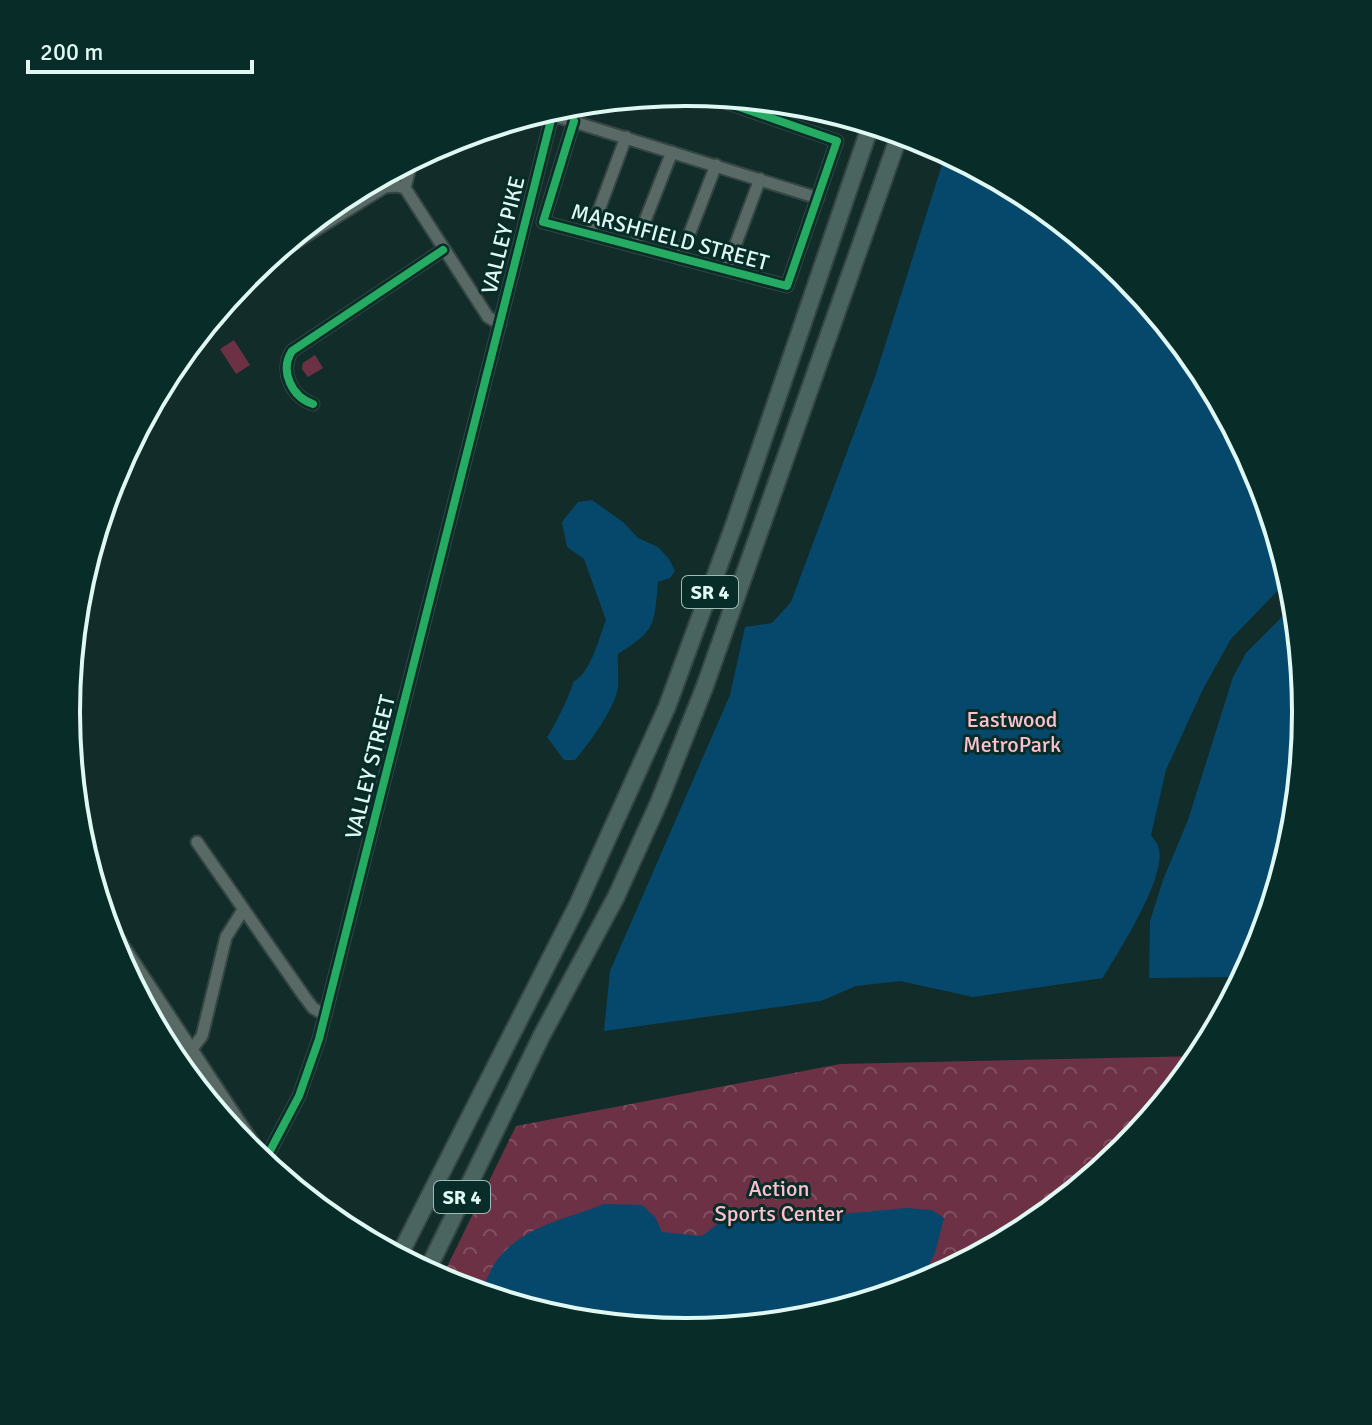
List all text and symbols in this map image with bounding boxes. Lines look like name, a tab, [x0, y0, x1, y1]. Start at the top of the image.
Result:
scale bar	[28, 24, 252, 74]
text: 200 m	[40, 37, 103, 67]
street label: VALLEY PIKE	[475, 173, 531, 297]
street label: MARSHFIELD STREET	[568, 198, 772, 276]
road number: SR 4	[682, 576, 738, 608]
street label: VALLEY STREET	[339, 692, 401, 842]
park label: Eastwood MetroPark	[963, 706, 1061, 758]
park label: Action Sports Center	[715, 1175, 843, 1227]
road number: SR 4	[434, 1181, 490, 1213]

